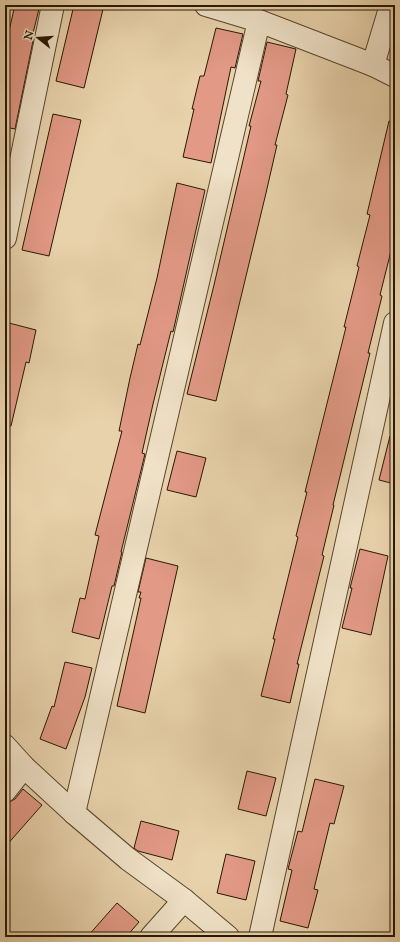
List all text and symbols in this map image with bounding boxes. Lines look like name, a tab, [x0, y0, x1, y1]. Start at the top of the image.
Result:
north arrow	[18, 18, 58, 58]
text: N	[21, 28, 37, 42]

